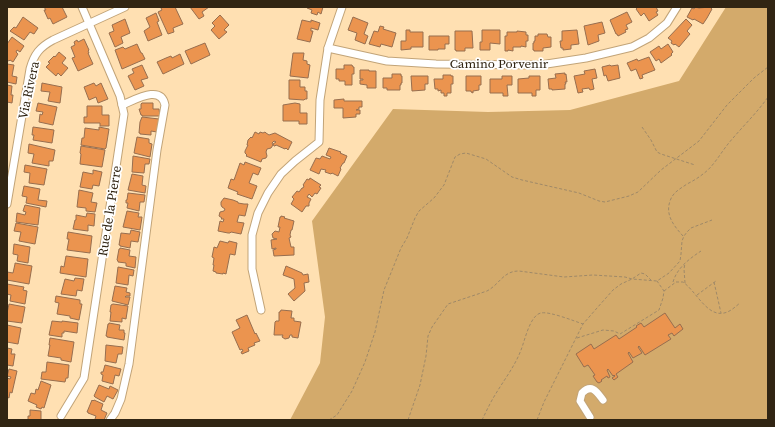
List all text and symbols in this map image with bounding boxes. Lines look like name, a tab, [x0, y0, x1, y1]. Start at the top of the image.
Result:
street label: Camino Porvenir	[450, 55, 549, 72]
street label: Via Rivera	[14, 59, 43, 121]
street label: Rue de la Pierre	[94, 164, 125, 258]

